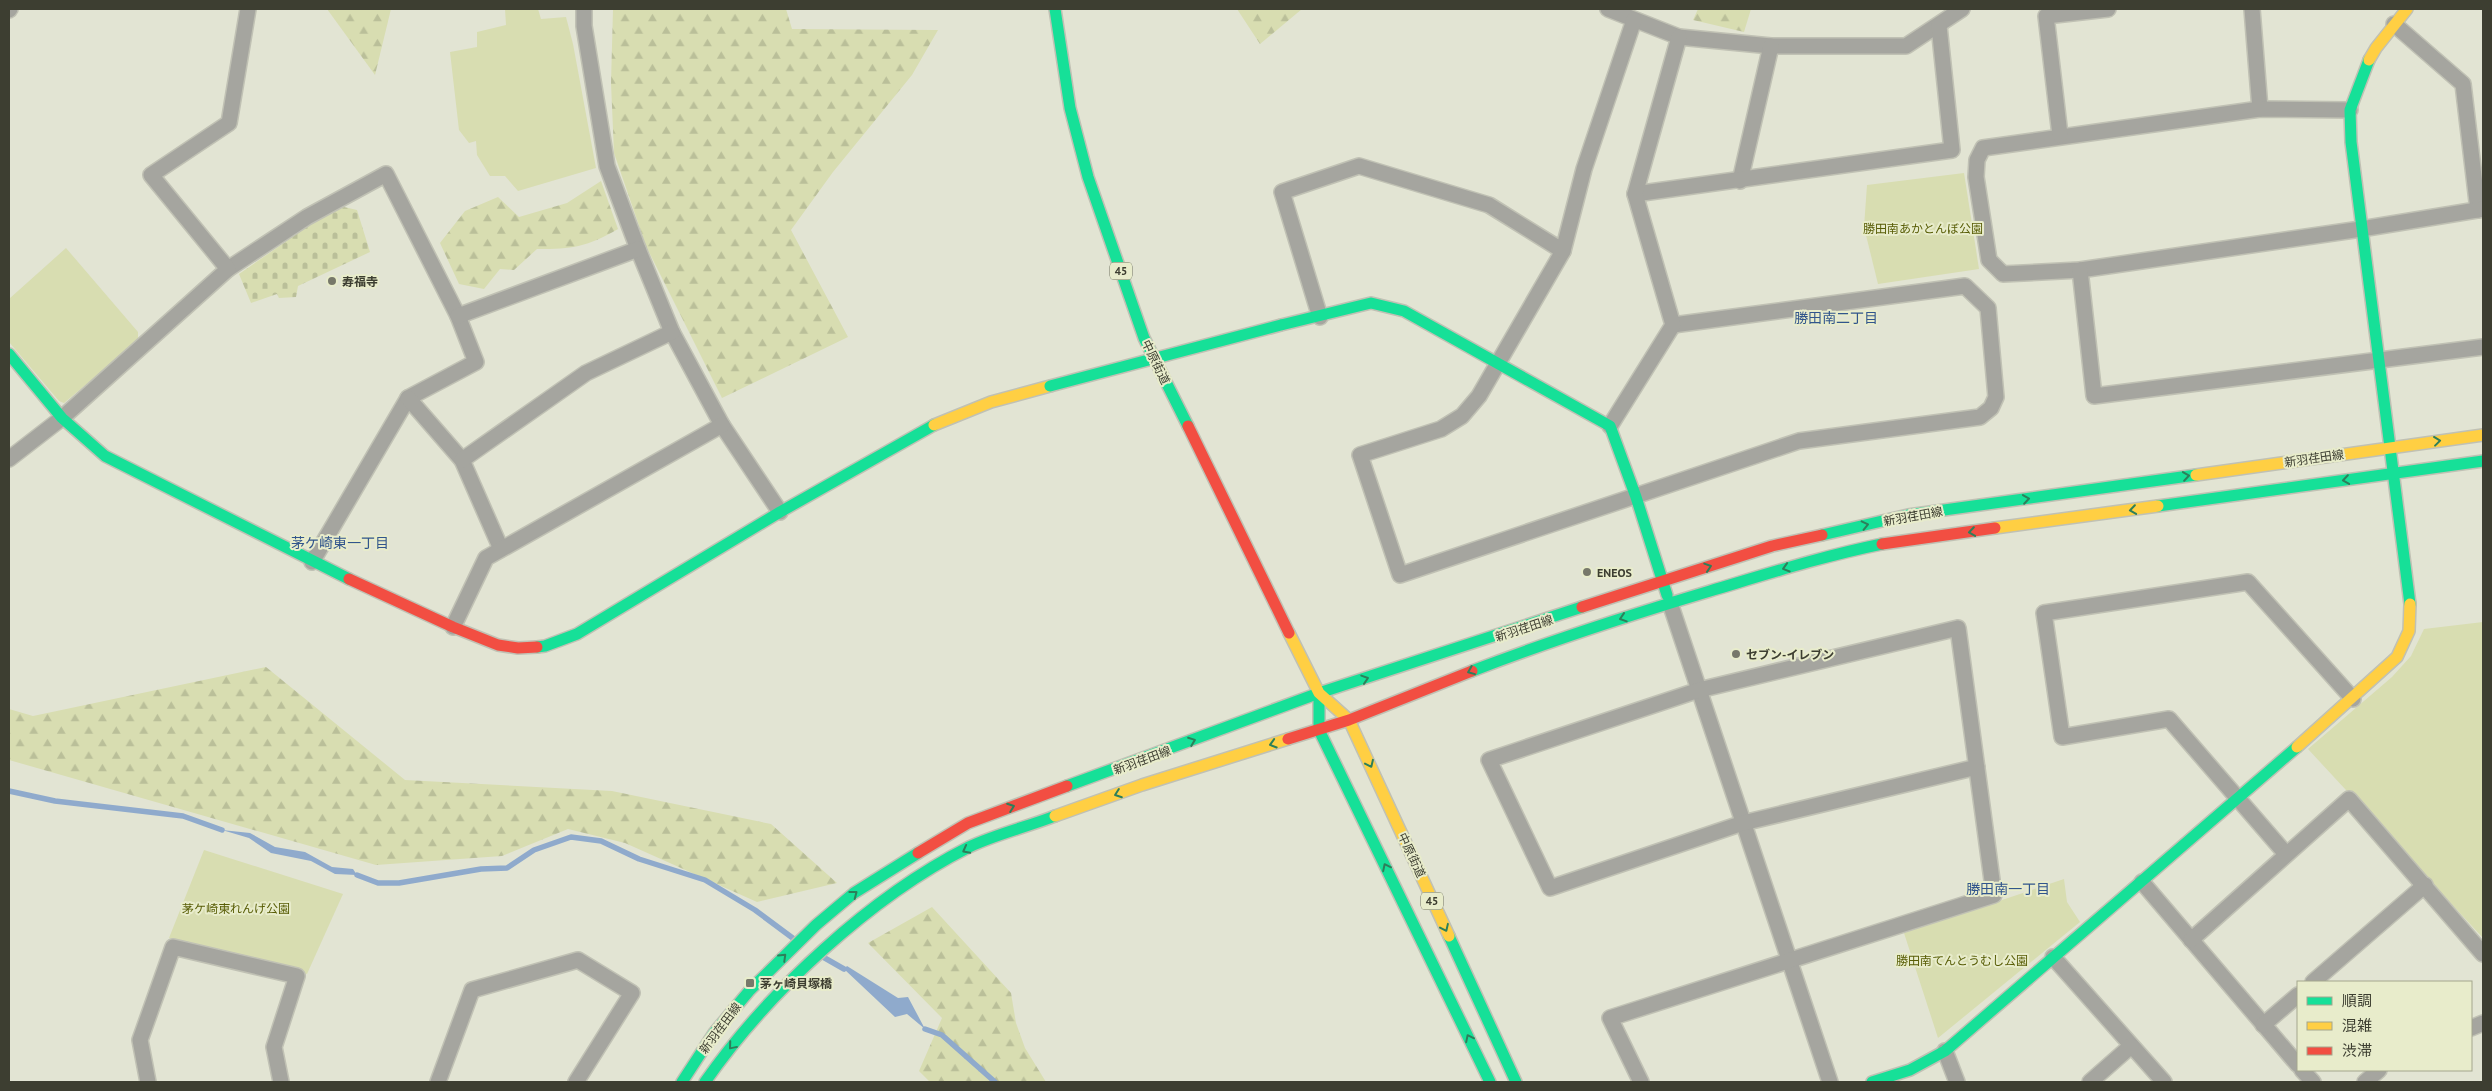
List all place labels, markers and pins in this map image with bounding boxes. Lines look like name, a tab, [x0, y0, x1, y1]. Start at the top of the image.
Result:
place label: 寿福寺	[342, 274, 378, 289]
marker: 寿福寺	[326, 275, 338, 287]
place label: ENEOS	[1597, 565, 1632, 580]
marker: ENEOS	[1581, 566, 1593, 578]
place label: セブン-イレブン	[1746, 647, 1834, 662]
marker: セブン-イレブン	[1730, 648, 1742, 660]
place label: 茅ヶ崎貝塚橋	[760, 976, 833, 991]
marker: 茅ヶ崎貝塚橋	[744, 977, 756, 989]

